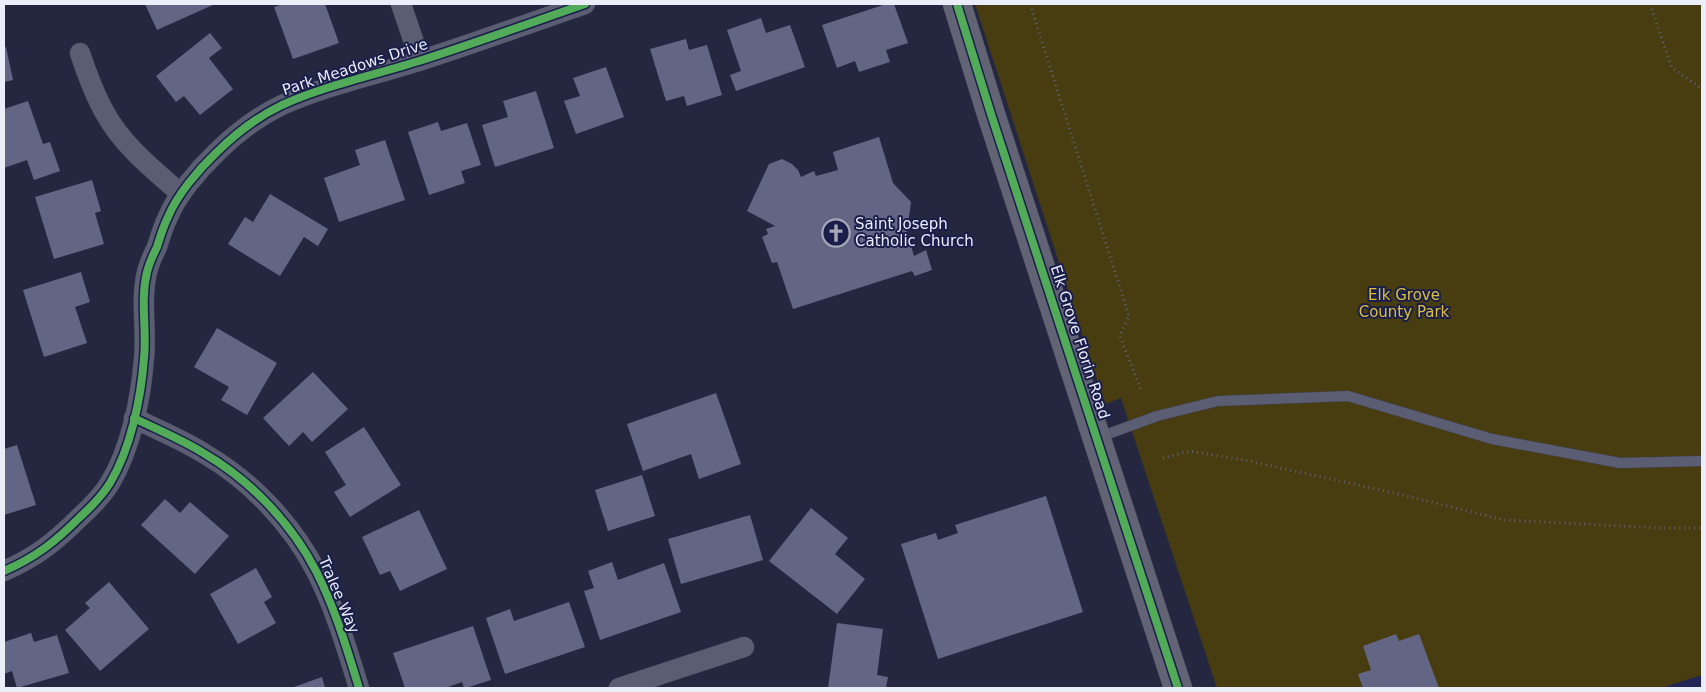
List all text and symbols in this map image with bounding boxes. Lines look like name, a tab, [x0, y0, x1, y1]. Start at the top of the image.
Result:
street label: Park Meadows Drive	[280, 35, 430, 99]
place label: Saint Joseph Catholic Church	[855, 215, 974, 250]
church icon: Saint Joseph Catholic Church	[821, 218, 851, 248]
street label: Elk Grove Florin Road	[1047, 263, 1113, 421]
park label: Elk Grove County Park	[1359, 286, 1450, 321]
street label: Tralee Way	[314, 553, 363, 636]

